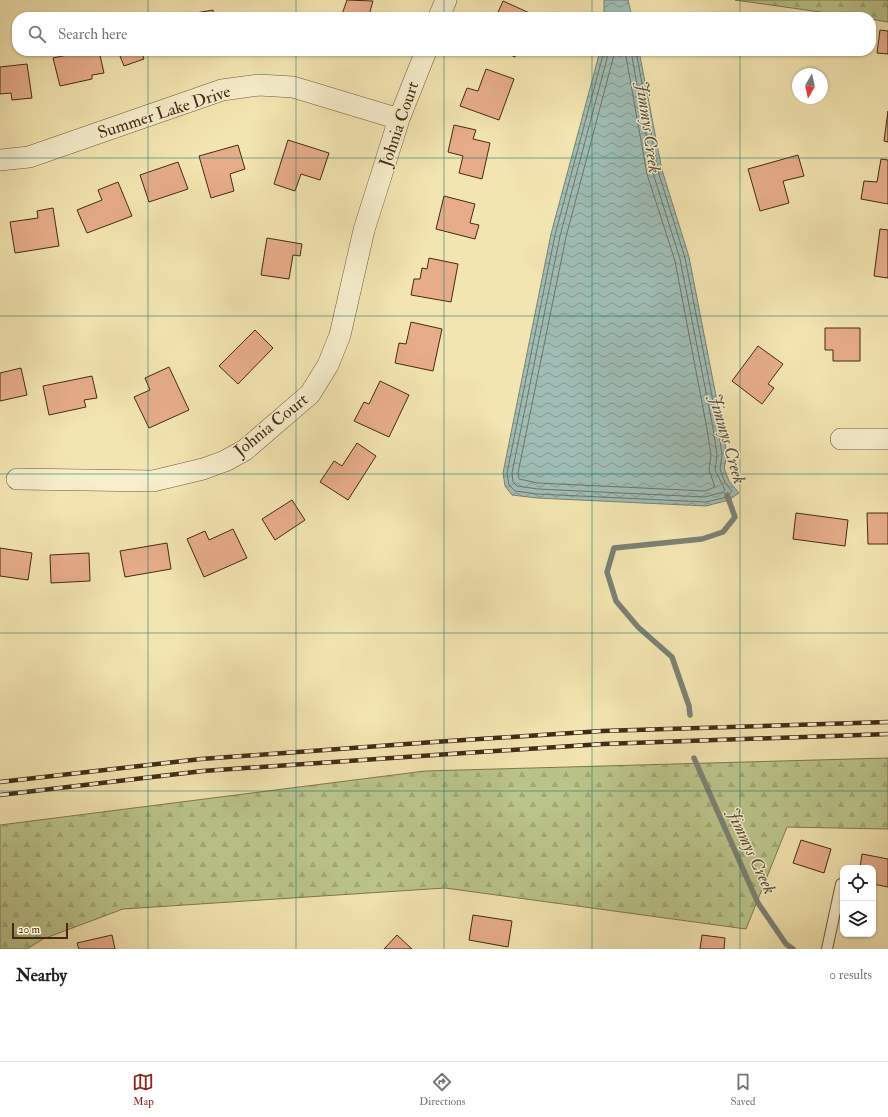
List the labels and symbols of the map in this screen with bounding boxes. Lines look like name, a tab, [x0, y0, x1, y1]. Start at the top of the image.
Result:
north arrow	[792, 68, 828, 104]
street label: Johnia Court	[374, 78, 424, 171]
water label: Jimmys Creek	[630, 79, 666, 175]
street label: Summer Lake Drive	[95, 81, 233, 143]
street label: Johnia Court	[229, 389, 313, 462]
water label: Jimmys Creek	[703, 391, 751, 487]
water label: Jimmys Creek	[721, 804, 781, 898]
scale bar	[12, 921, 68, 940]

